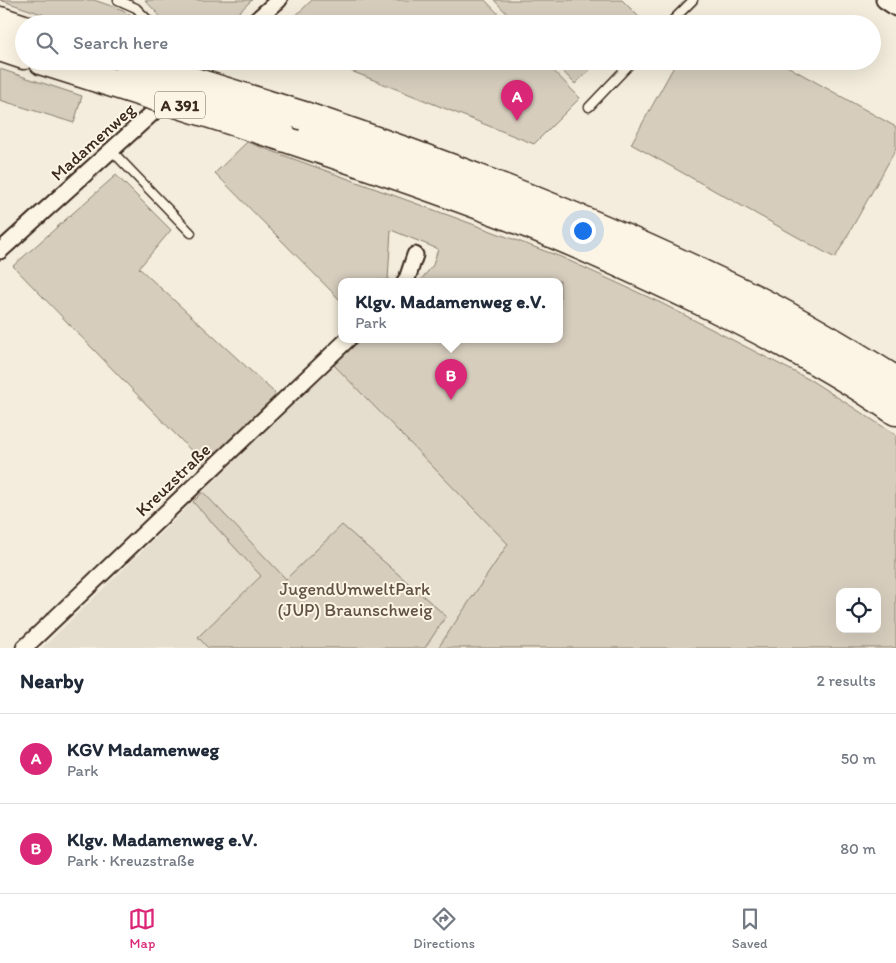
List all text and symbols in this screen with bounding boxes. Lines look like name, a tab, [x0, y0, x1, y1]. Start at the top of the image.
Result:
search box	[15, 15, 881, 70]
icon: search	[33, 29, 61, 57]
text: Search here	[73, 31, 168, 54]
pin: A	[501, 80, 533, 121]
road number: A 391	[155, 92, 205, 118]
street label: Madamenweg	[46, 98, 140, 186]
your location	[570, 218, 596, 244]
popup	[338, 278, 563, 343]
text: Klgv. Madamenweg e.V.	[355, 290, 546, 313]
text: Park	[355, 313, 387, 332]
pin: B	[435, 359, 467, 400]
street label: Kreuzstraße	[131, 439, 215, 521]
park label: JugendUmweltPark (JUP) Braunschweig	[277, 578, 433, 621]
map controls	[836, 588, 881, 633]
button: locate	[836, 588, 881, 633]
text: Nearby	[20, 668, 84, 693]
text: 2 results	[816, 671, 876, 690]
text: KGV Madamenweg	[67, 738, 219, 761]
text: A	[31, 749, 41, 768]
text: 50 m	[841, 749, 876, 768]
text: Park	[67, 761, 98, 780]
text: Klgv. Madamenweg e.V.	[67, 828, 258, 851]
text: B	[31, 839, 41, 858]
text: 80 m	[840, 839, 876, 858]
text: Park · Kreuzstraße	[67, 851, 195, 870]
tab: Map	[128, 905, 156, 952]
tab: Directions	[413, 905, 475, 952]
tab: Saved	[732, 905, 768, 952]

